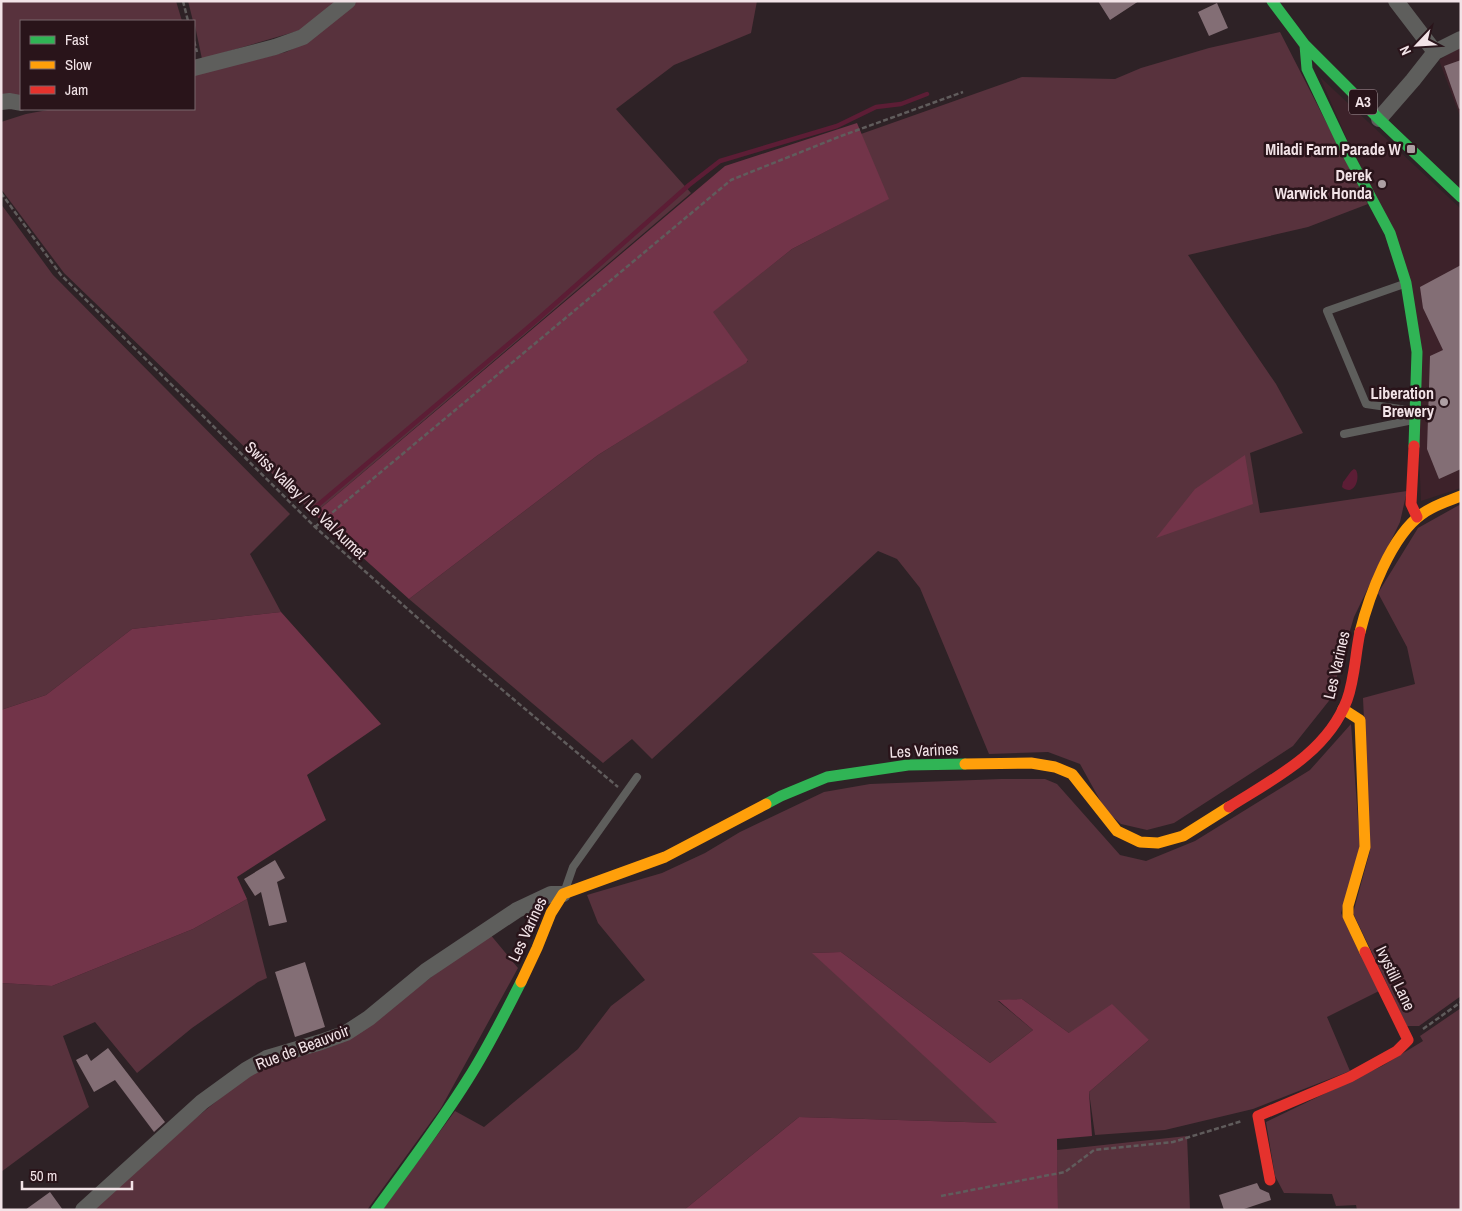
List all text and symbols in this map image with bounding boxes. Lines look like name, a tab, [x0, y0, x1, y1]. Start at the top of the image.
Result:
legend	[20, 20, 195, 110]
north arrow	[1392, 20, 1442, 70]
text: Fast	[65, 29, 89, 50]
text: N	[1395, 43, 1415, 58]
text: Slow	[65, 54, 92, 75]
text: Jam	[65, 79, 88, 100]
road number: A3	[1349, 90, 1377, 114]
place label: Miladi Farm Parade W	[1265, 138, 1402, 160]
marker: Miladi Farm Parade W	[1405, 143, 1417, 155]
place label: Derek Warwick Honda	[1275, 164, 1373, 204]
marker: Derek Warwick Honda	[1376, 178, 1388, 190]
place label: Liberation Brewery	[1371, 382, 1435, 422]
marker: Liberation Brewery	[1438, 396, 1450, 408]
street label: Swiss Valley / Le Val Aumet	[240, 436, 372, 564]
street label: Les Varines	[1318, 629, 1354, 701]
street label: Les Varines	[889, 737, 959, 763]
street label: Les Varines	[502, 893, 552, 965]
street label: Ivystill Lane	[1371, 942, 1421, 1014]
street label: Rue de Beauvoir	[252, 1019, 352, 1075]
scale bar	[22, 1158, 132, 1190]
text: 50 m	[30, 1165, 57, 1186]

